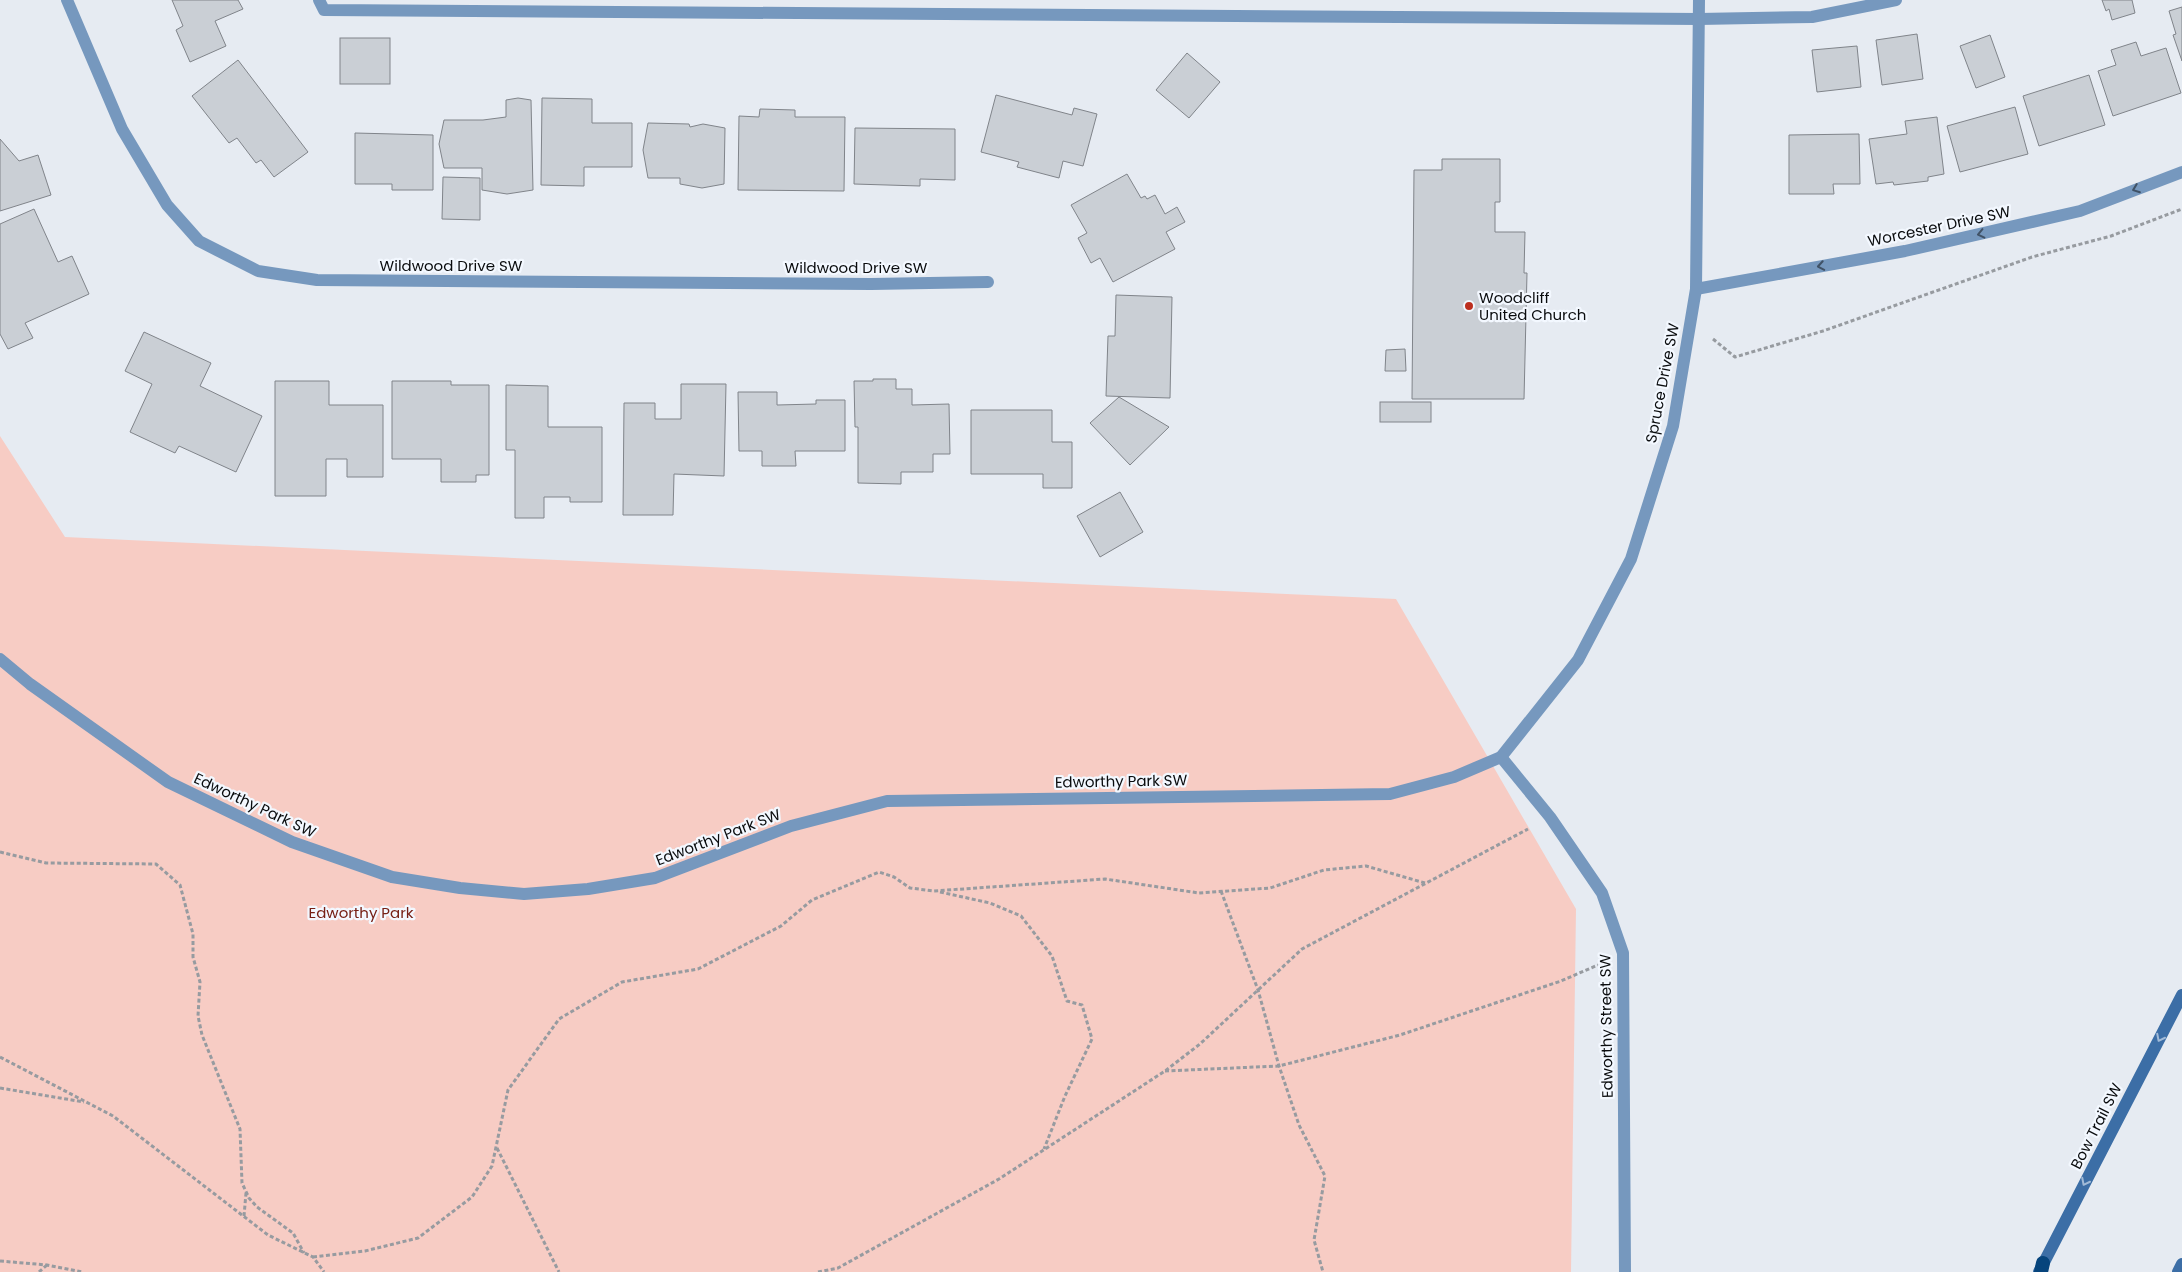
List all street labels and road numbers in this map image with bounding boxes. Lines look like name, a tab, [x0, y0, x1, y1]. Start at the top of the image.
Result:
street label: Worcester Drive SW	[1866, 201, 2013, 251]
street label: Wildwood Drive SW	[380, 255, 523, 276]
street label: Wildwood Drive SW	[785, 257, 928, 278]
street label: Spruce Drive SW	[1640, 321, 1684, 445]
street label: Edworthy Park SW	[191, 767, 320, 843]
street label: Edworthy Park SW	[1055, 769, 1188, 793]
street label: Edworthy Park SW	[652, 803, 784, 871]
street label: Edworthy Street SW	[1594, 953, 1618, 1098]
street label: Bow Trail SW	[2065, 1079, 2127, 1173]

